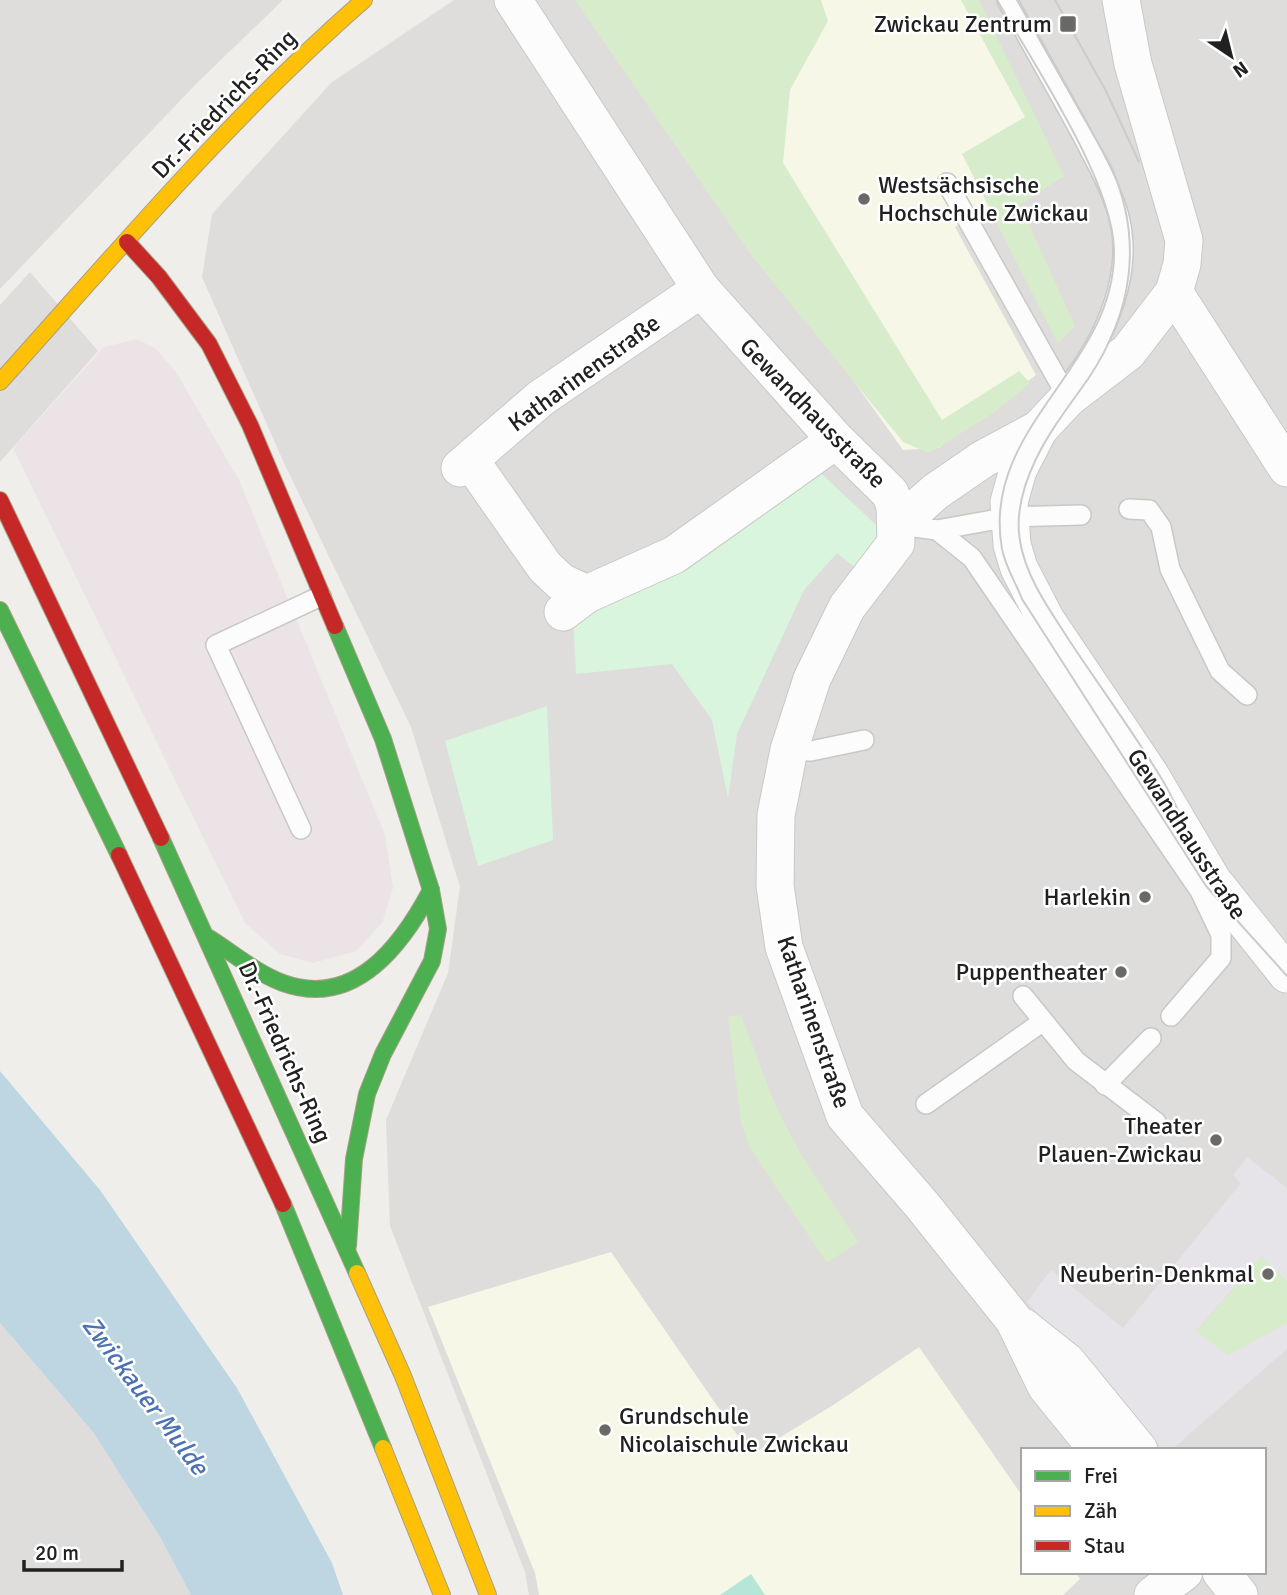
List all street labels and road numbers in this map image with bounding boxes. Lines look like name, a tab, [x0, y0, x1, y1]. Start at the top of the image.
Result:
street label: Dr.-Friedrichs-Ring	[145, 23, 303, 185]
street label: Katharinenstraße	[502, 308, 666, 438]
street label: Gewandhausstraße	[733, 331, 893, 495]
street label: Gewandhausstraße	[1121, 743, 1253, 925]
street label: Katharinenstraße	[770, 932, 858, 1112]
street label: Dr.-Friedrichs-Ring	[232, 957, 338, 1147]

